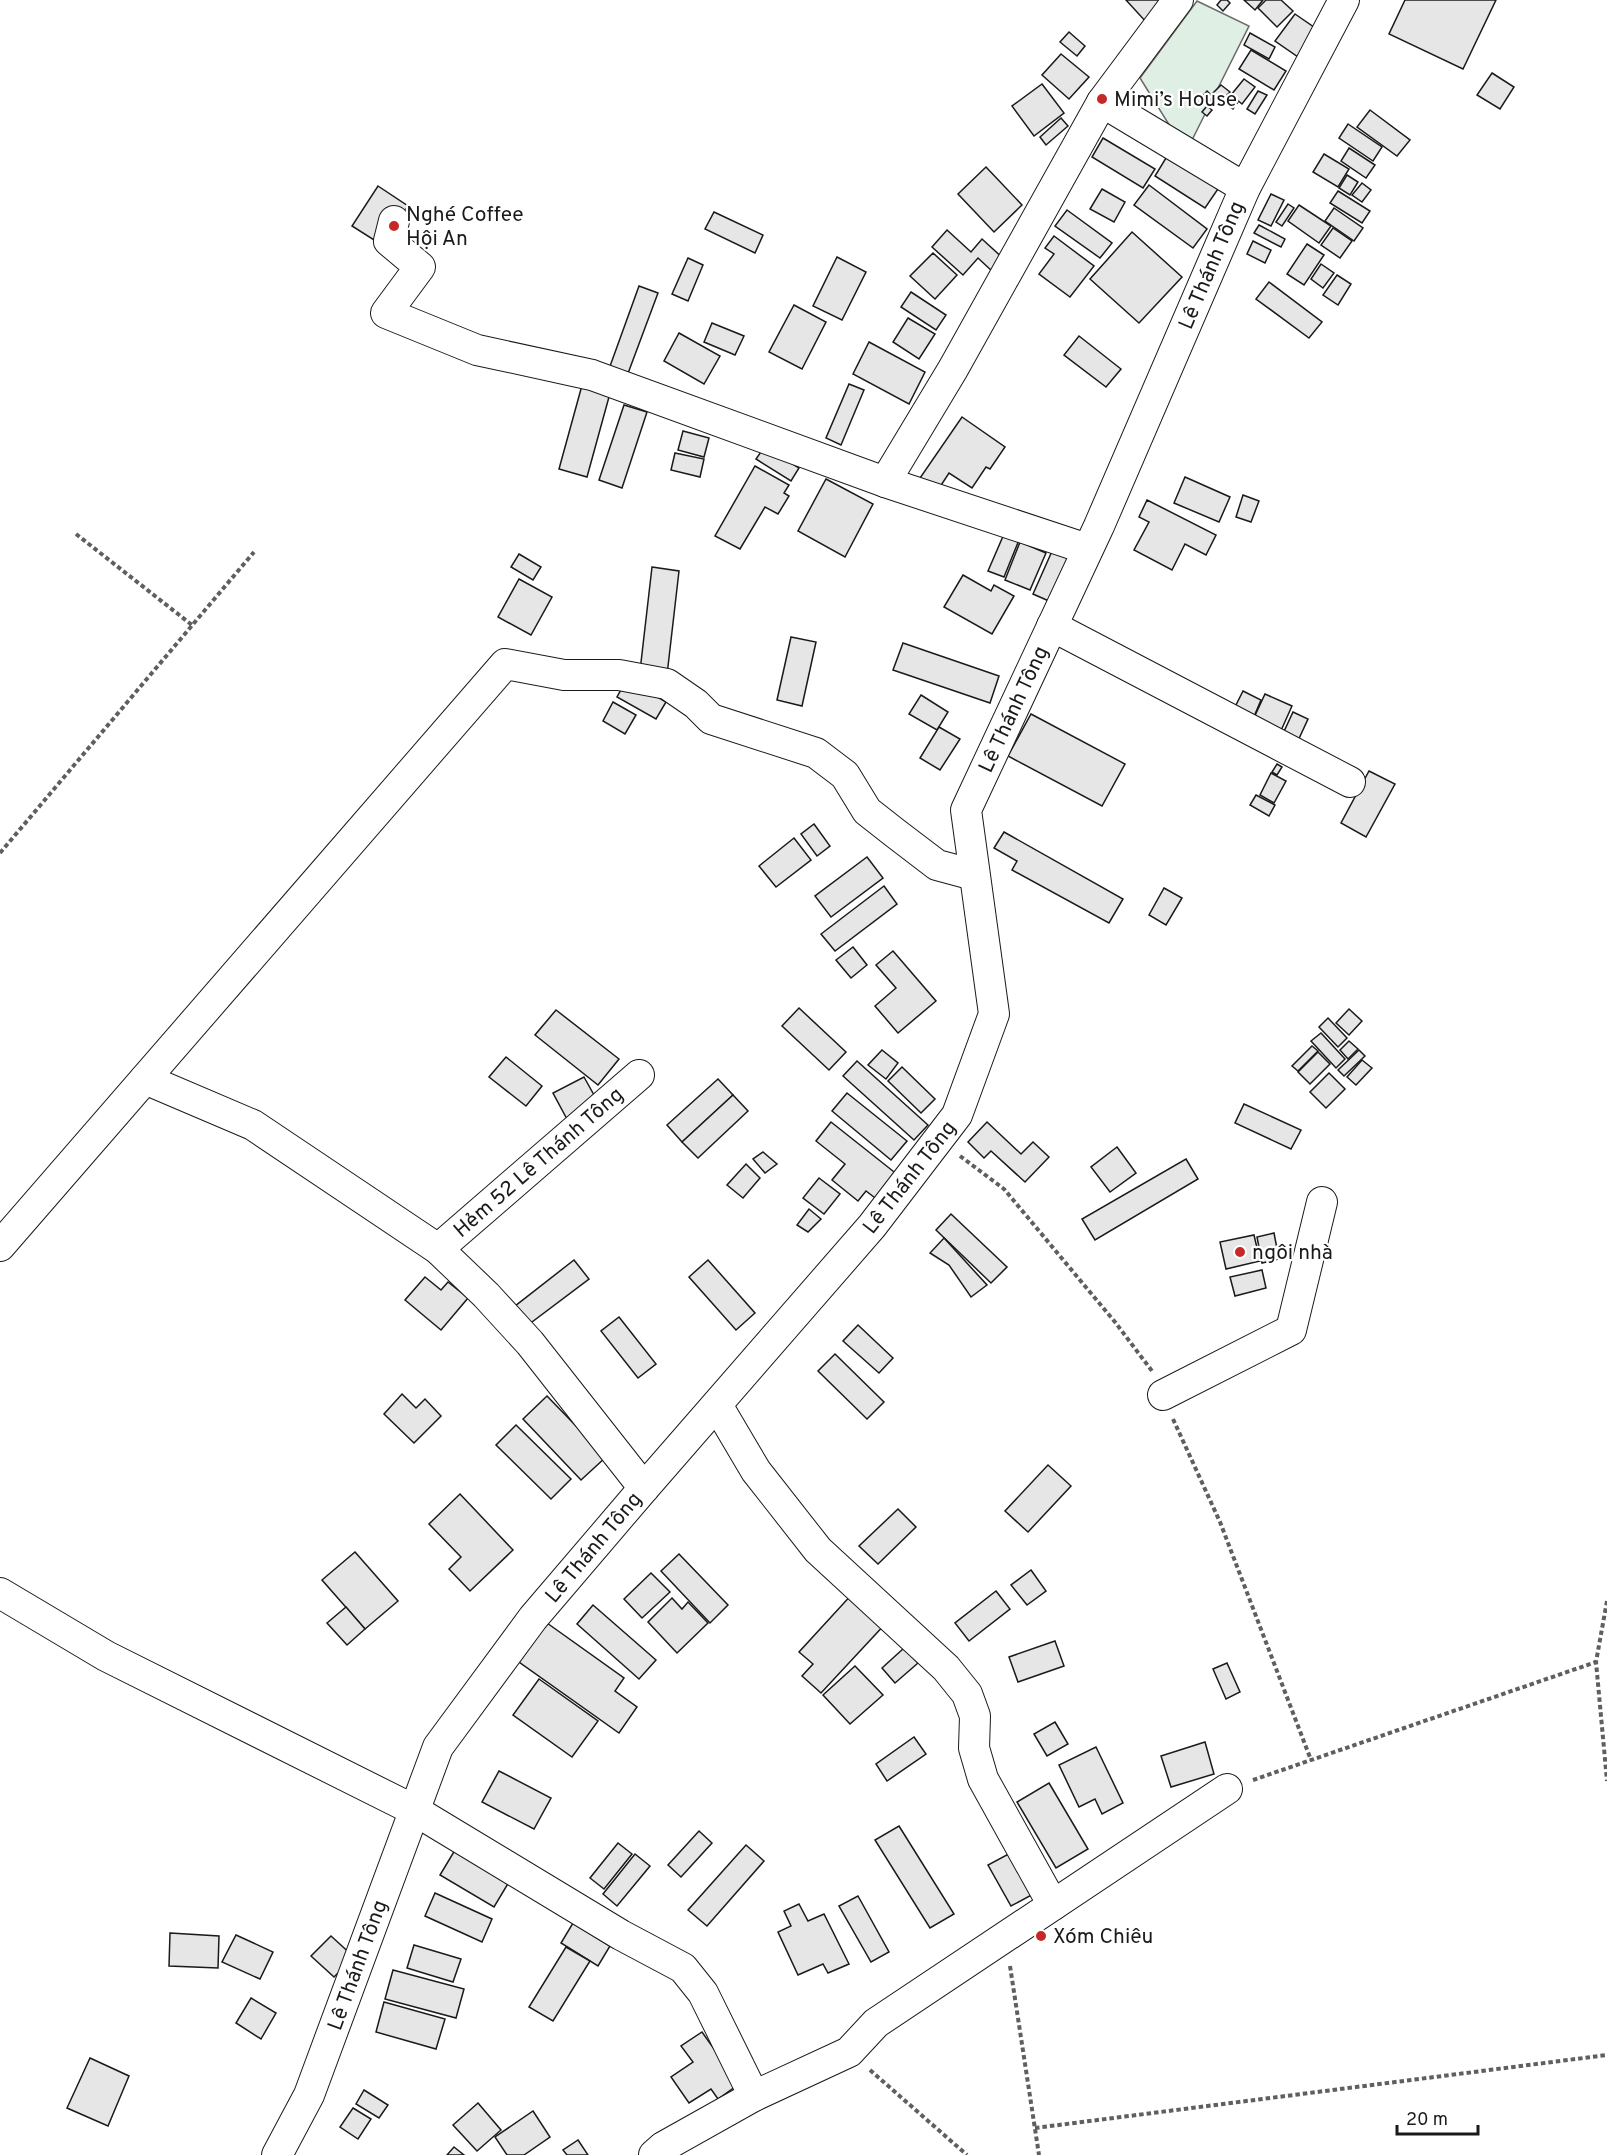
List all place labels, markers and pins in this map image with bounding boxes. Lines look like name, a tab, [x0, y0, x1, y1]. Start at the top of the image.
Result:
place label: Mimi’s House	[1114, 87, 1237, 114]
marker: Mimi’s House	[1095, 92, 1109, 106]
place label: Nghé Coffee Hội An	[406, 202, 524, 253]
marker: Nghé Coffee Hội An	[387, 219, 401, 233]
place label: ngôi nhà	[1252, 1240, 1333, 1267]
marker: ngôi nhà	[1233, 1245, 1247, 1259]
place label: Xóm Chiêu	[1053, 1924, 1153, 1951]
marker: Xóm Chiêu	[1034, 1929, 1048, 1943]

